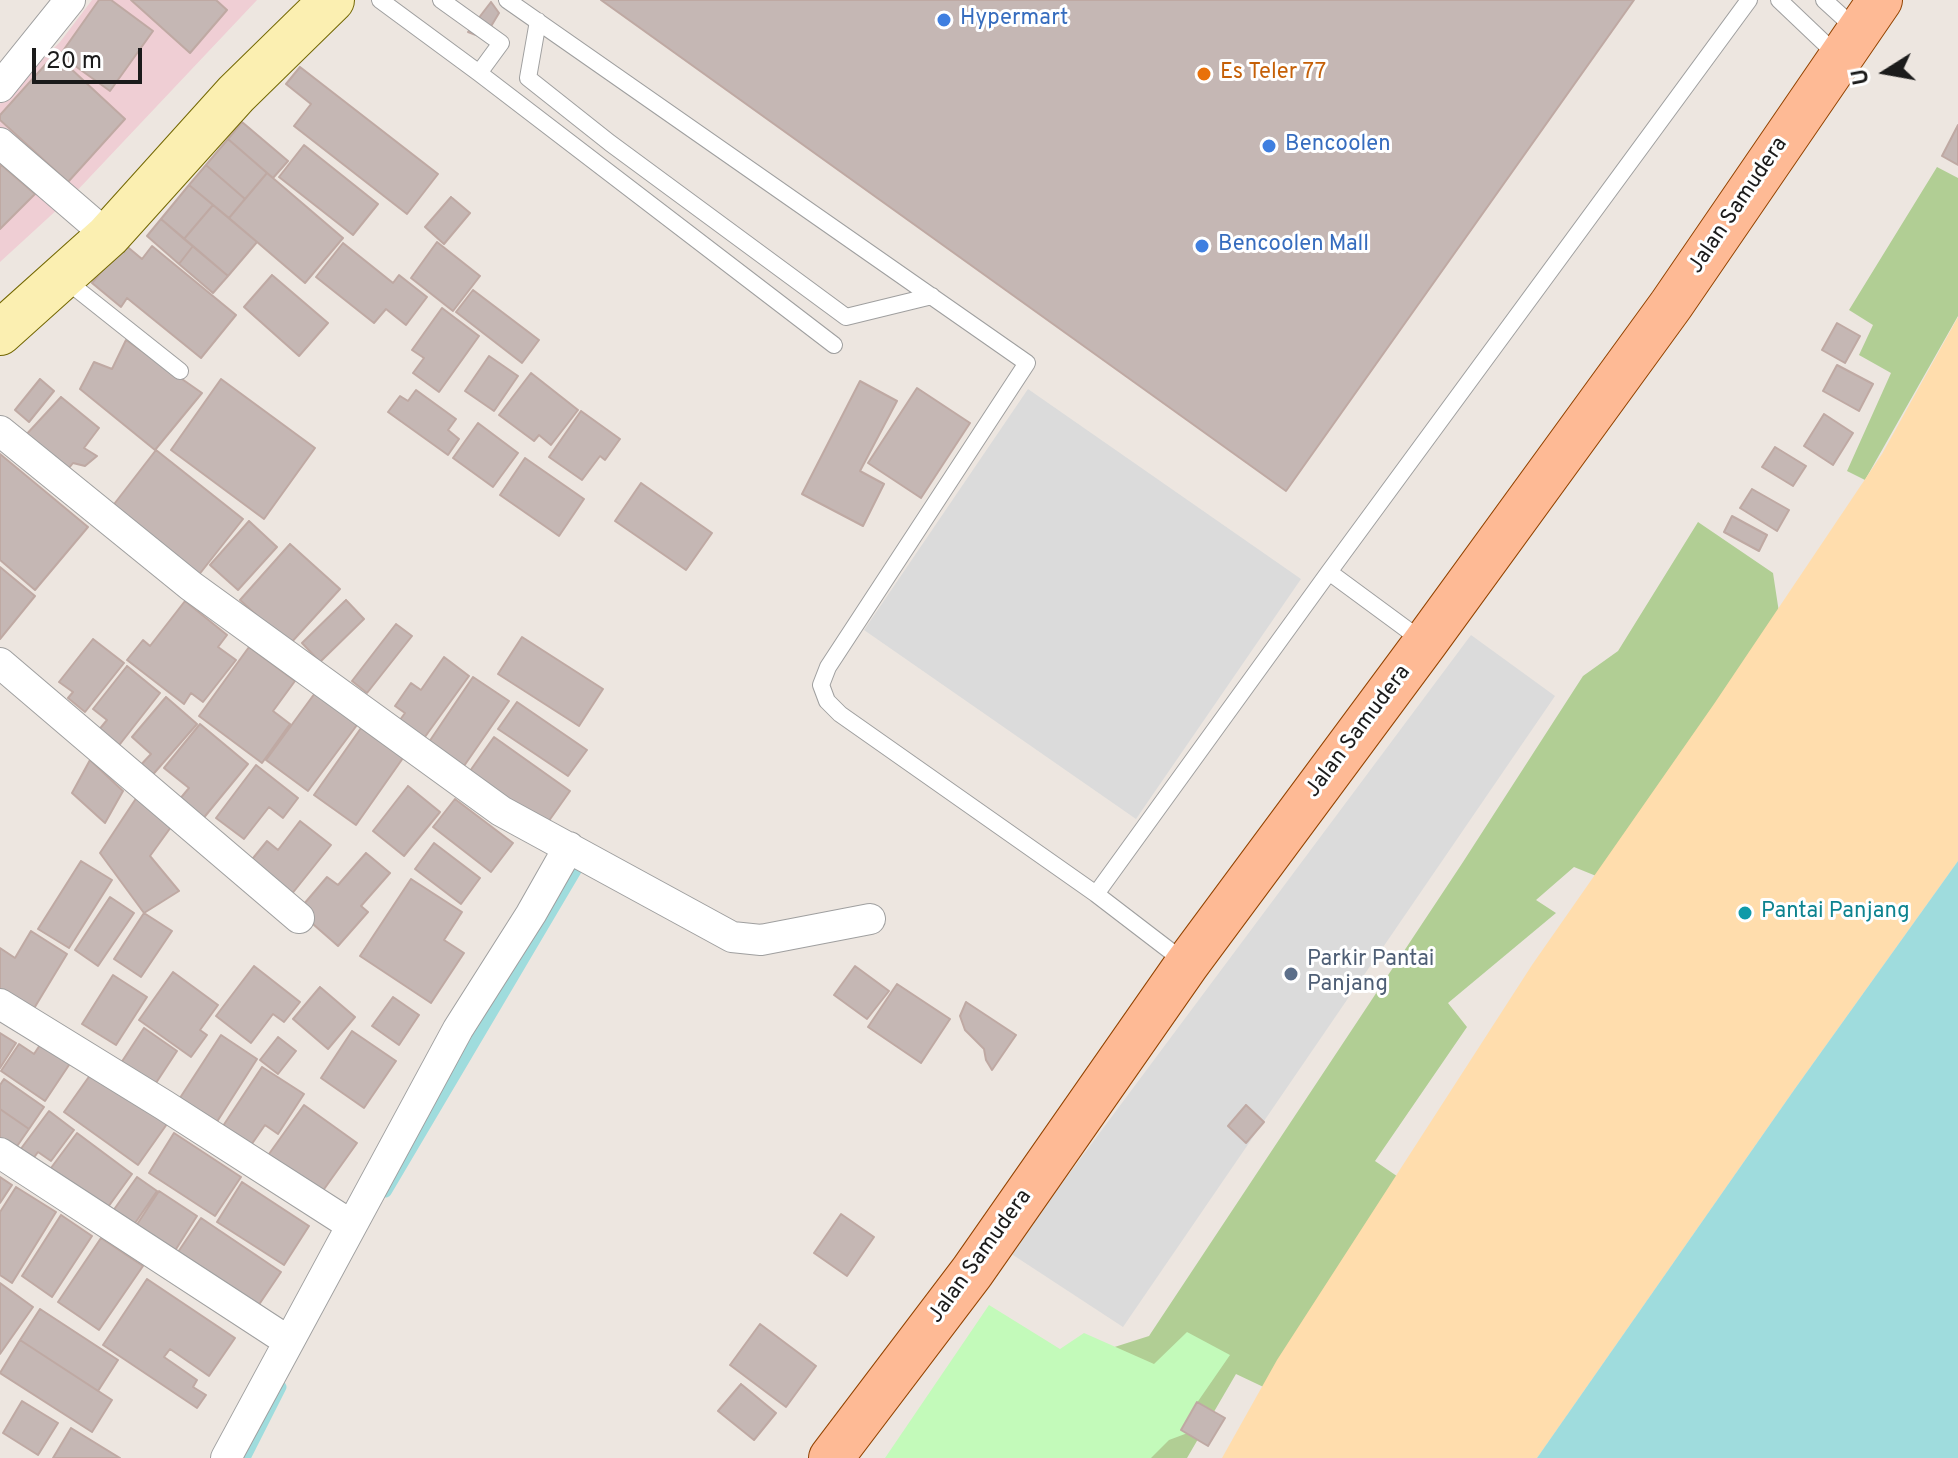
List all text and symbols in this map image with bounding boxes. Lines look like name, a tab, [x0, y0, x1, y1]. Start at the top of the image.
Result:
place label: Hypermart	[960, 7, 1068, 33]
marker: Hypermart	[935, 11, 953, 29]
scale bar	[36, 32, 146, 82]
north arrow	[1846, 32, 1926, 112]
text: 20 m	[46, 47, 102, 77]
place label: Es Teler 77	[1220, 61, 1326, 87]
marker: Es Teler 77	[1195, 65, 1213, 83]
text: U	[1847, 66, 1877, 87]
place label: Bencoolen	[1285, 133, 1391, 159]
street label: Jalan Samudera	[1684, 133, 1794, 279]
marker: Bencoolen	[1260, 137, 1278, 155]
place label: Bencoolen Mall	[1218, 233, 1369, 259]
marker: Bencoolen Mall	[1193, 237, 1211, 255]
street label: Jalan Samudera	[1301, 661, 1417, 803]
place label: Pantai Panjang	[1761, 900, 1910, 926]
marker: Pantai Panjang	[1736, 904, 1754, 922]
place label: Parkir Pantai Panjang	[1307, 948, 1434, 1000]
marker: Parkir Pantai Panjang	[1282, 965, 1300, 983]
street label: Jalan Samudera	[924, 1185, 1038, 1329]

